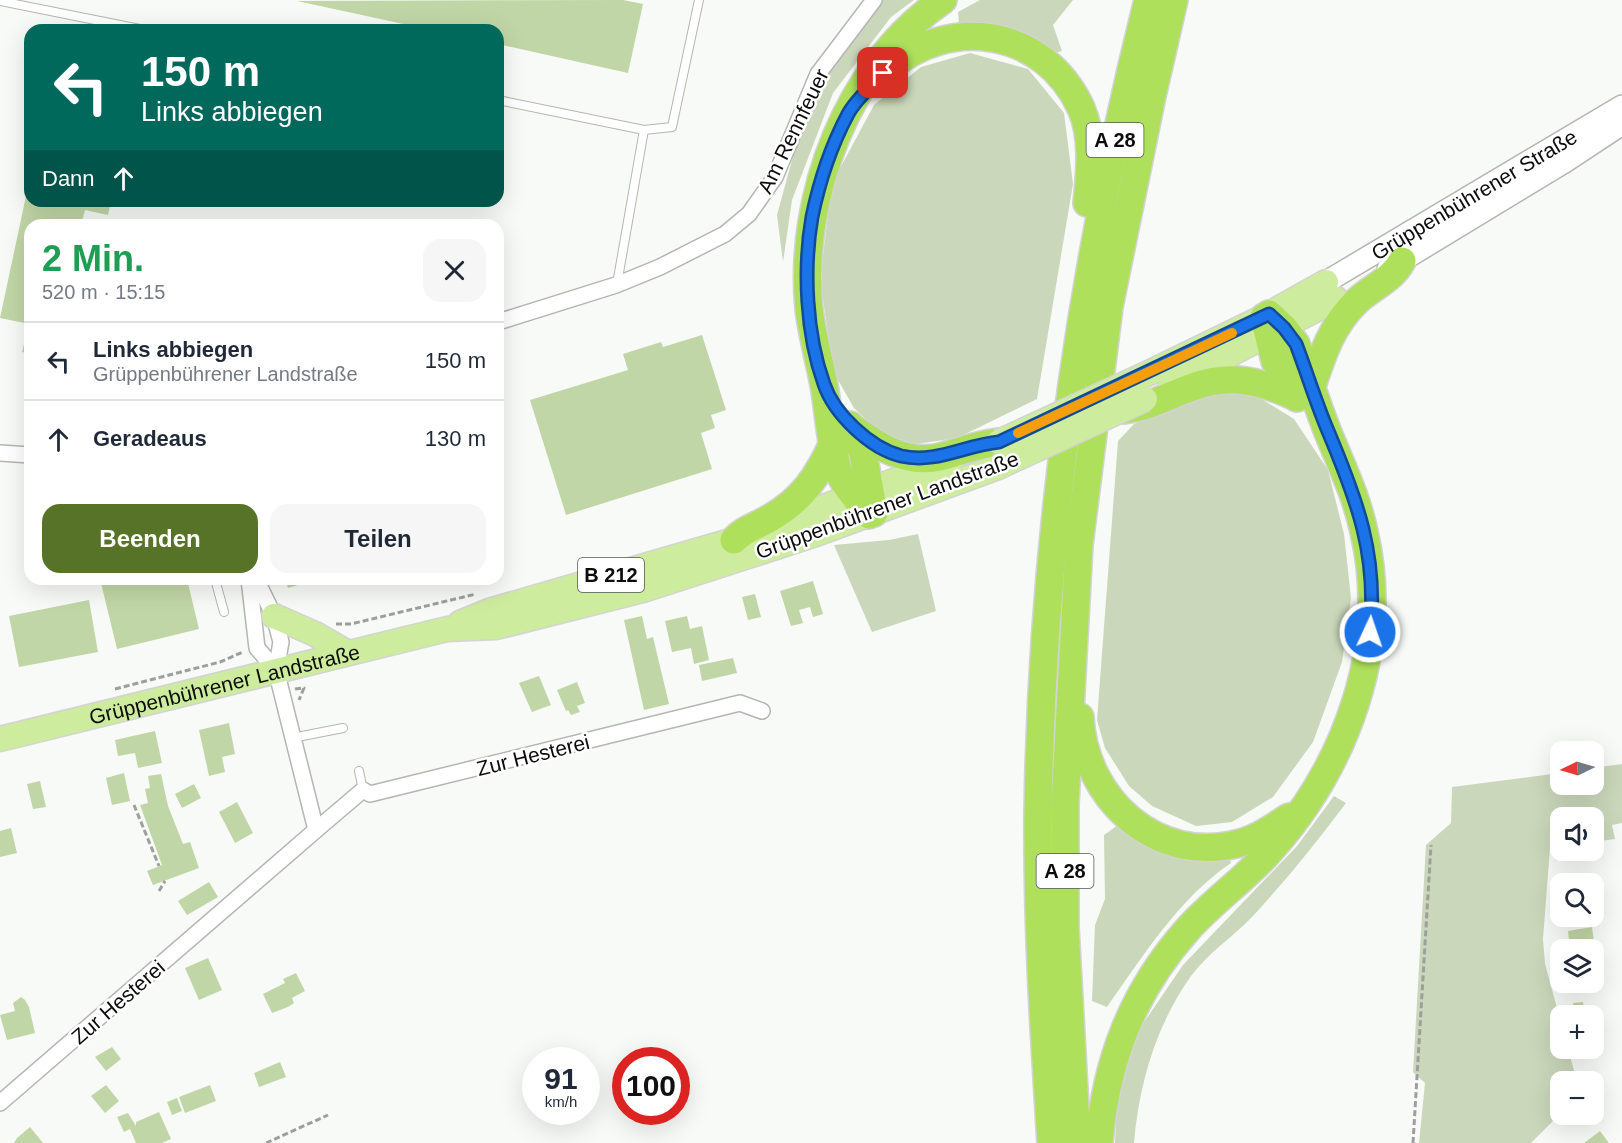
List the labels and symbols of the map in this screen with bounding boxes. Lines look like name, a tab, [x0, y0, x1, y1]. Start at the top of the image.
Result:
pin	[857, 47, 908, 98]
street label: Am Rennfeuer	[753, 65, 833, 197]
road number: A 28	[1086, 123, 1144, 157]
street label: Grüppenbührener Straße	[1367, 124, 1581, 264]
street label: Grüppenbührener Landstraße	[753, 447, 1021, 563]
road number: B 212	[578, 558, 644, 592]
position arrow	[1338, 600, 1402, 664]
street label: Grüppenbührener Landstraße	[87, 639, 362, 728]
street label: Zur Hesterei	[474, 730, 592, 780]
north arrow	[1550, 741, 1604, 795]
road number: A 28	[1036, 854, 1094, 888]
street label: Zur Hesterei	[67, 955, 169, 1049]
speed limit sign: 100	[612, 1047, 690, 1125]

